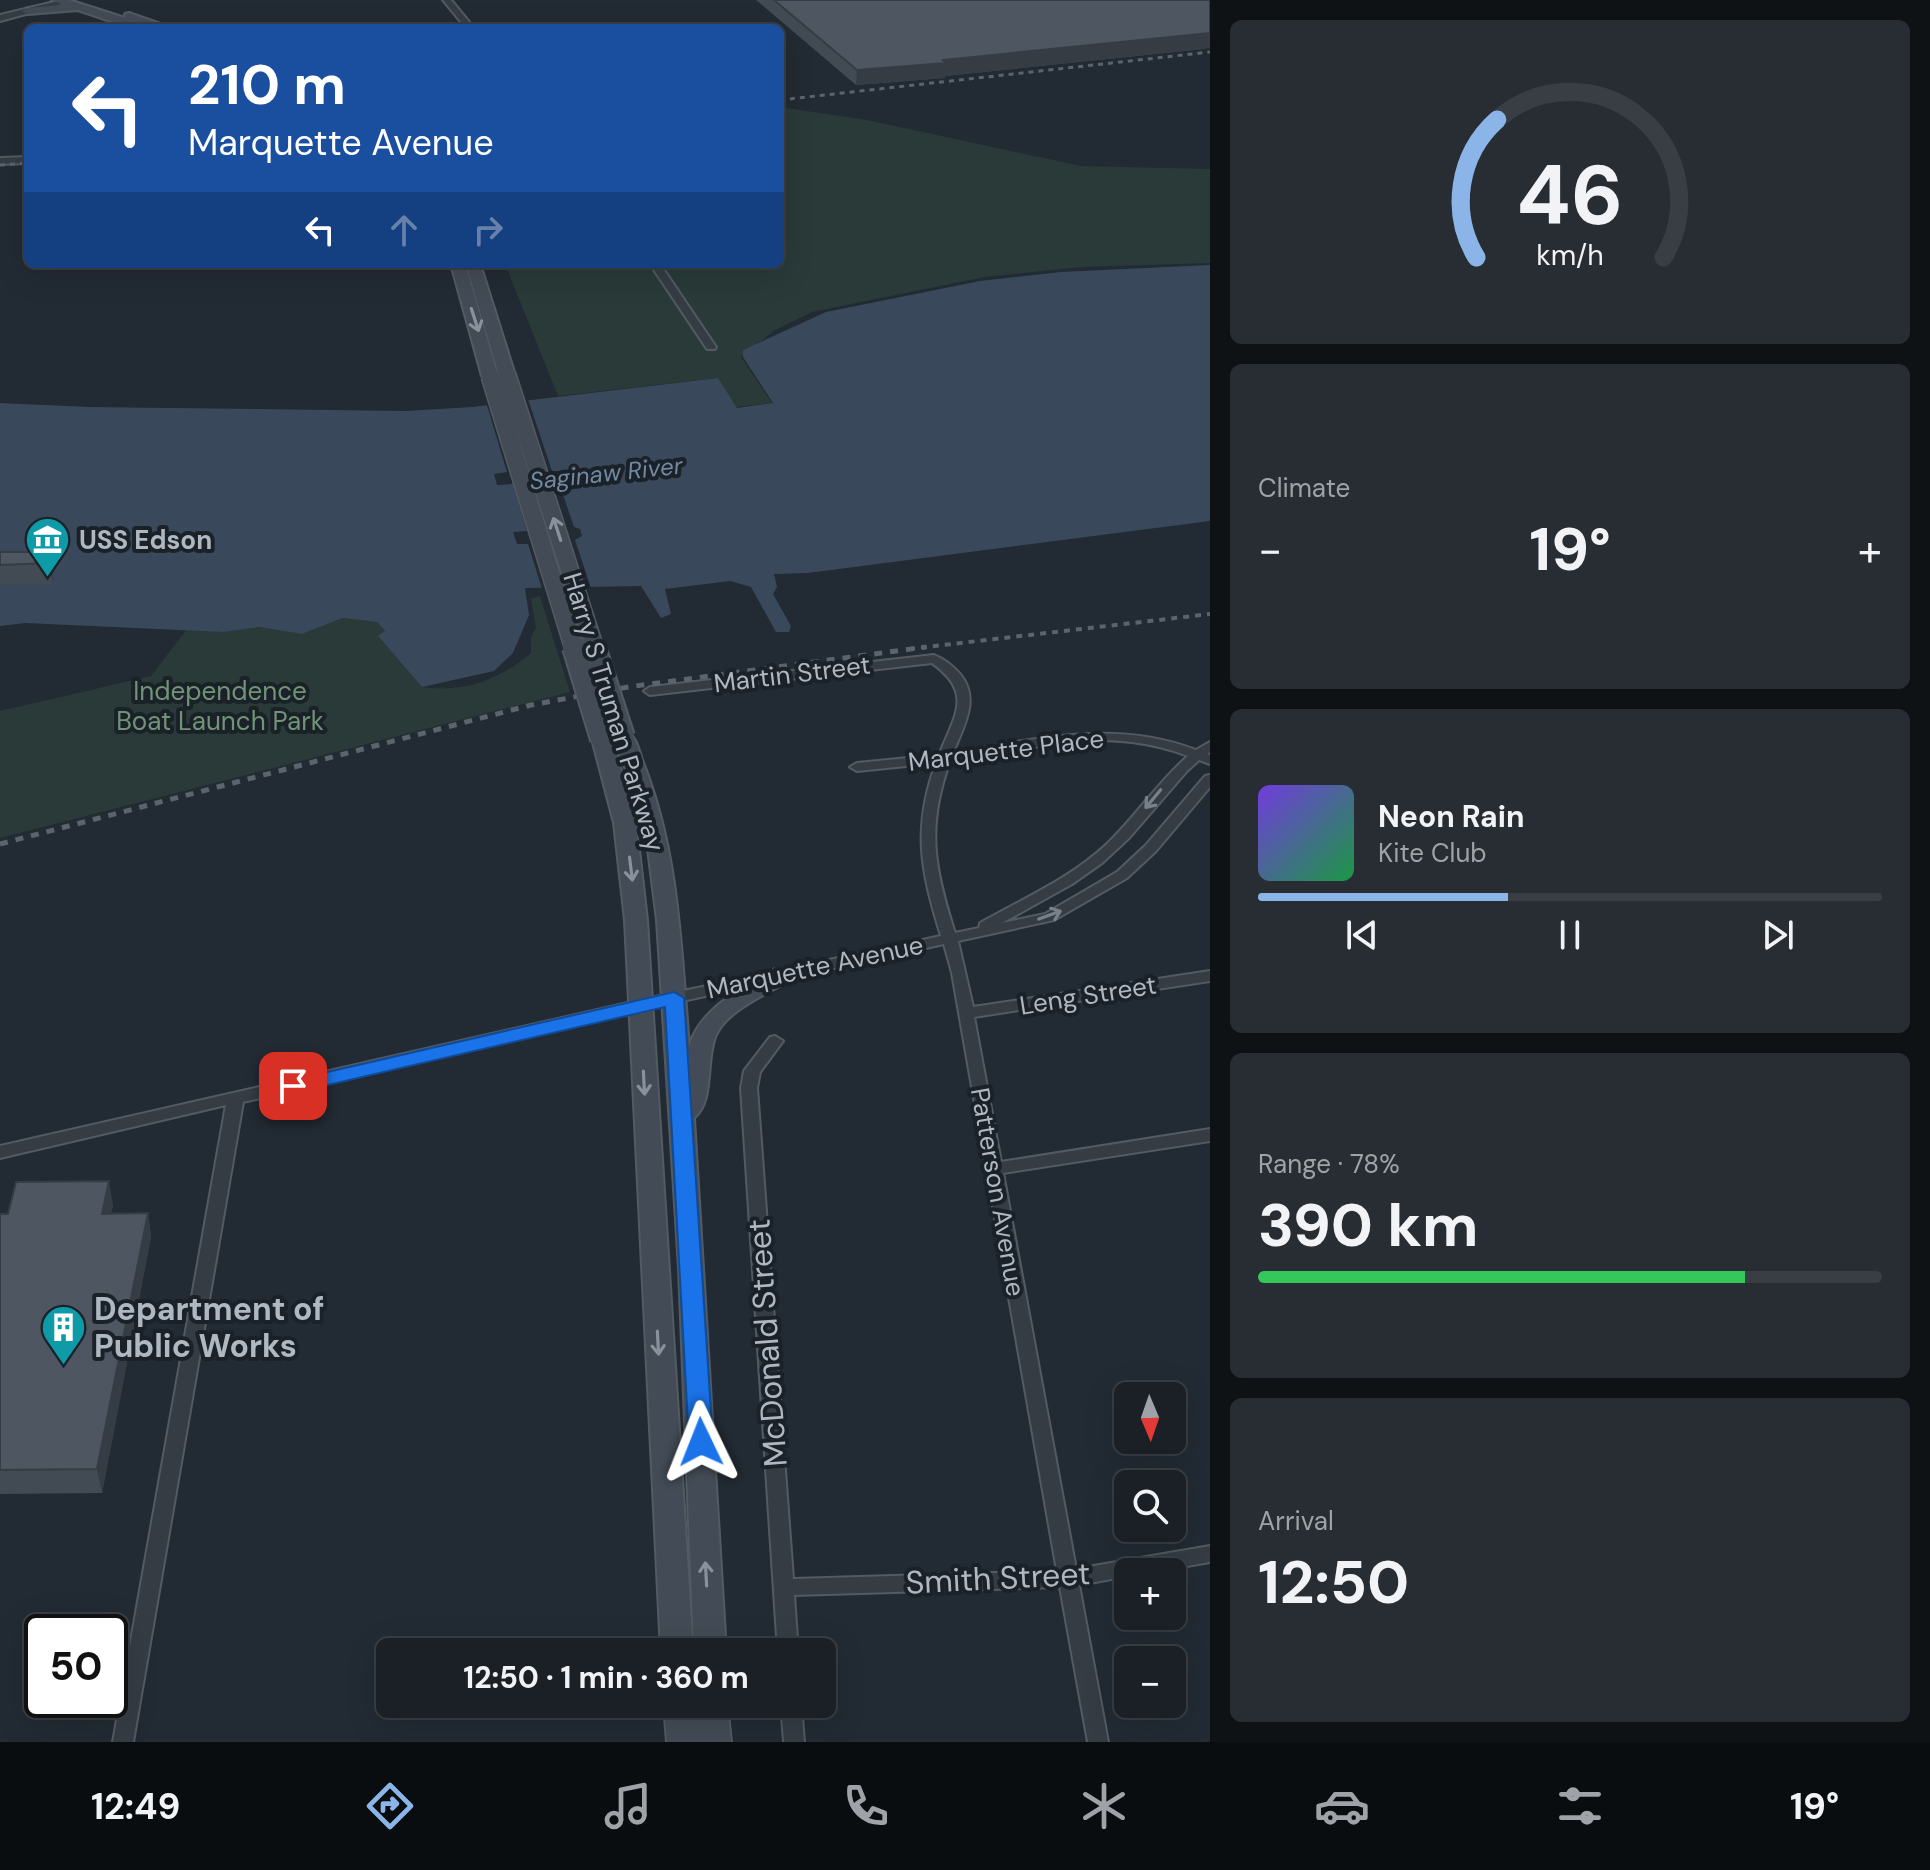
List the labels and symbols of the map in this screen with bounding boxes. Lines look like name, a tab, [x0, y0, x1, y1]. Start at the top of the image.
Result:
one-way arrow	[468, 307, 483, 332]
water label: Saginaw River	[528, 449, 685, 496]
museum icon: USS Edson	[24, 516, 72, 579]
one-way arrow	[548, 517, 563, 542]
place label: USS Edson	[79, 523, 212, 557]
street label: Harry S Truman Parkway	[555, 568, 673, 856]
street label: Martin Street	[712, 648, 872, 700]
park label: Independence Boat Launch Park	[116, 674, 324, 738]
street label: Marquette Place	[906, 721, 1106, 779]
one-way arrow	[1144, 788, 1162, 808]
one-way arrow	[623, 855, 638, 882]
one-way arrow	[1037, 906, 1062, 921]
street label: Marquette Avenue	[704, 927, 926, 1007]
street label: Leng Street	[1017, 967, 1159, 1023]
pin	[259, 1052, 327, 1120]
one-way arrow	[637, 1069, 652, 1096]
street label: Patterson Avenue	[963, 1085, 1033, 1299]
street label: McDonald Street	[737, 1218, 797, 1468]
place label: Department of Public Works	[94, 1288, 324, 1367]
building icon: Department of Public Works	[39, 1303, 87, 1366]
one-way arrow	[651, 1329, 666, 1356]
north arrow	[1114, 1382, 1186, 1454]
position arrow	[659, 1400, 743, 1484]
street label: Smith Street	[905, 1552, 1091, 1604]
one-way arrow	[699, 1561, 714, 1588]
speed limit sign: 50	[24, 1614, 128, 1718]

